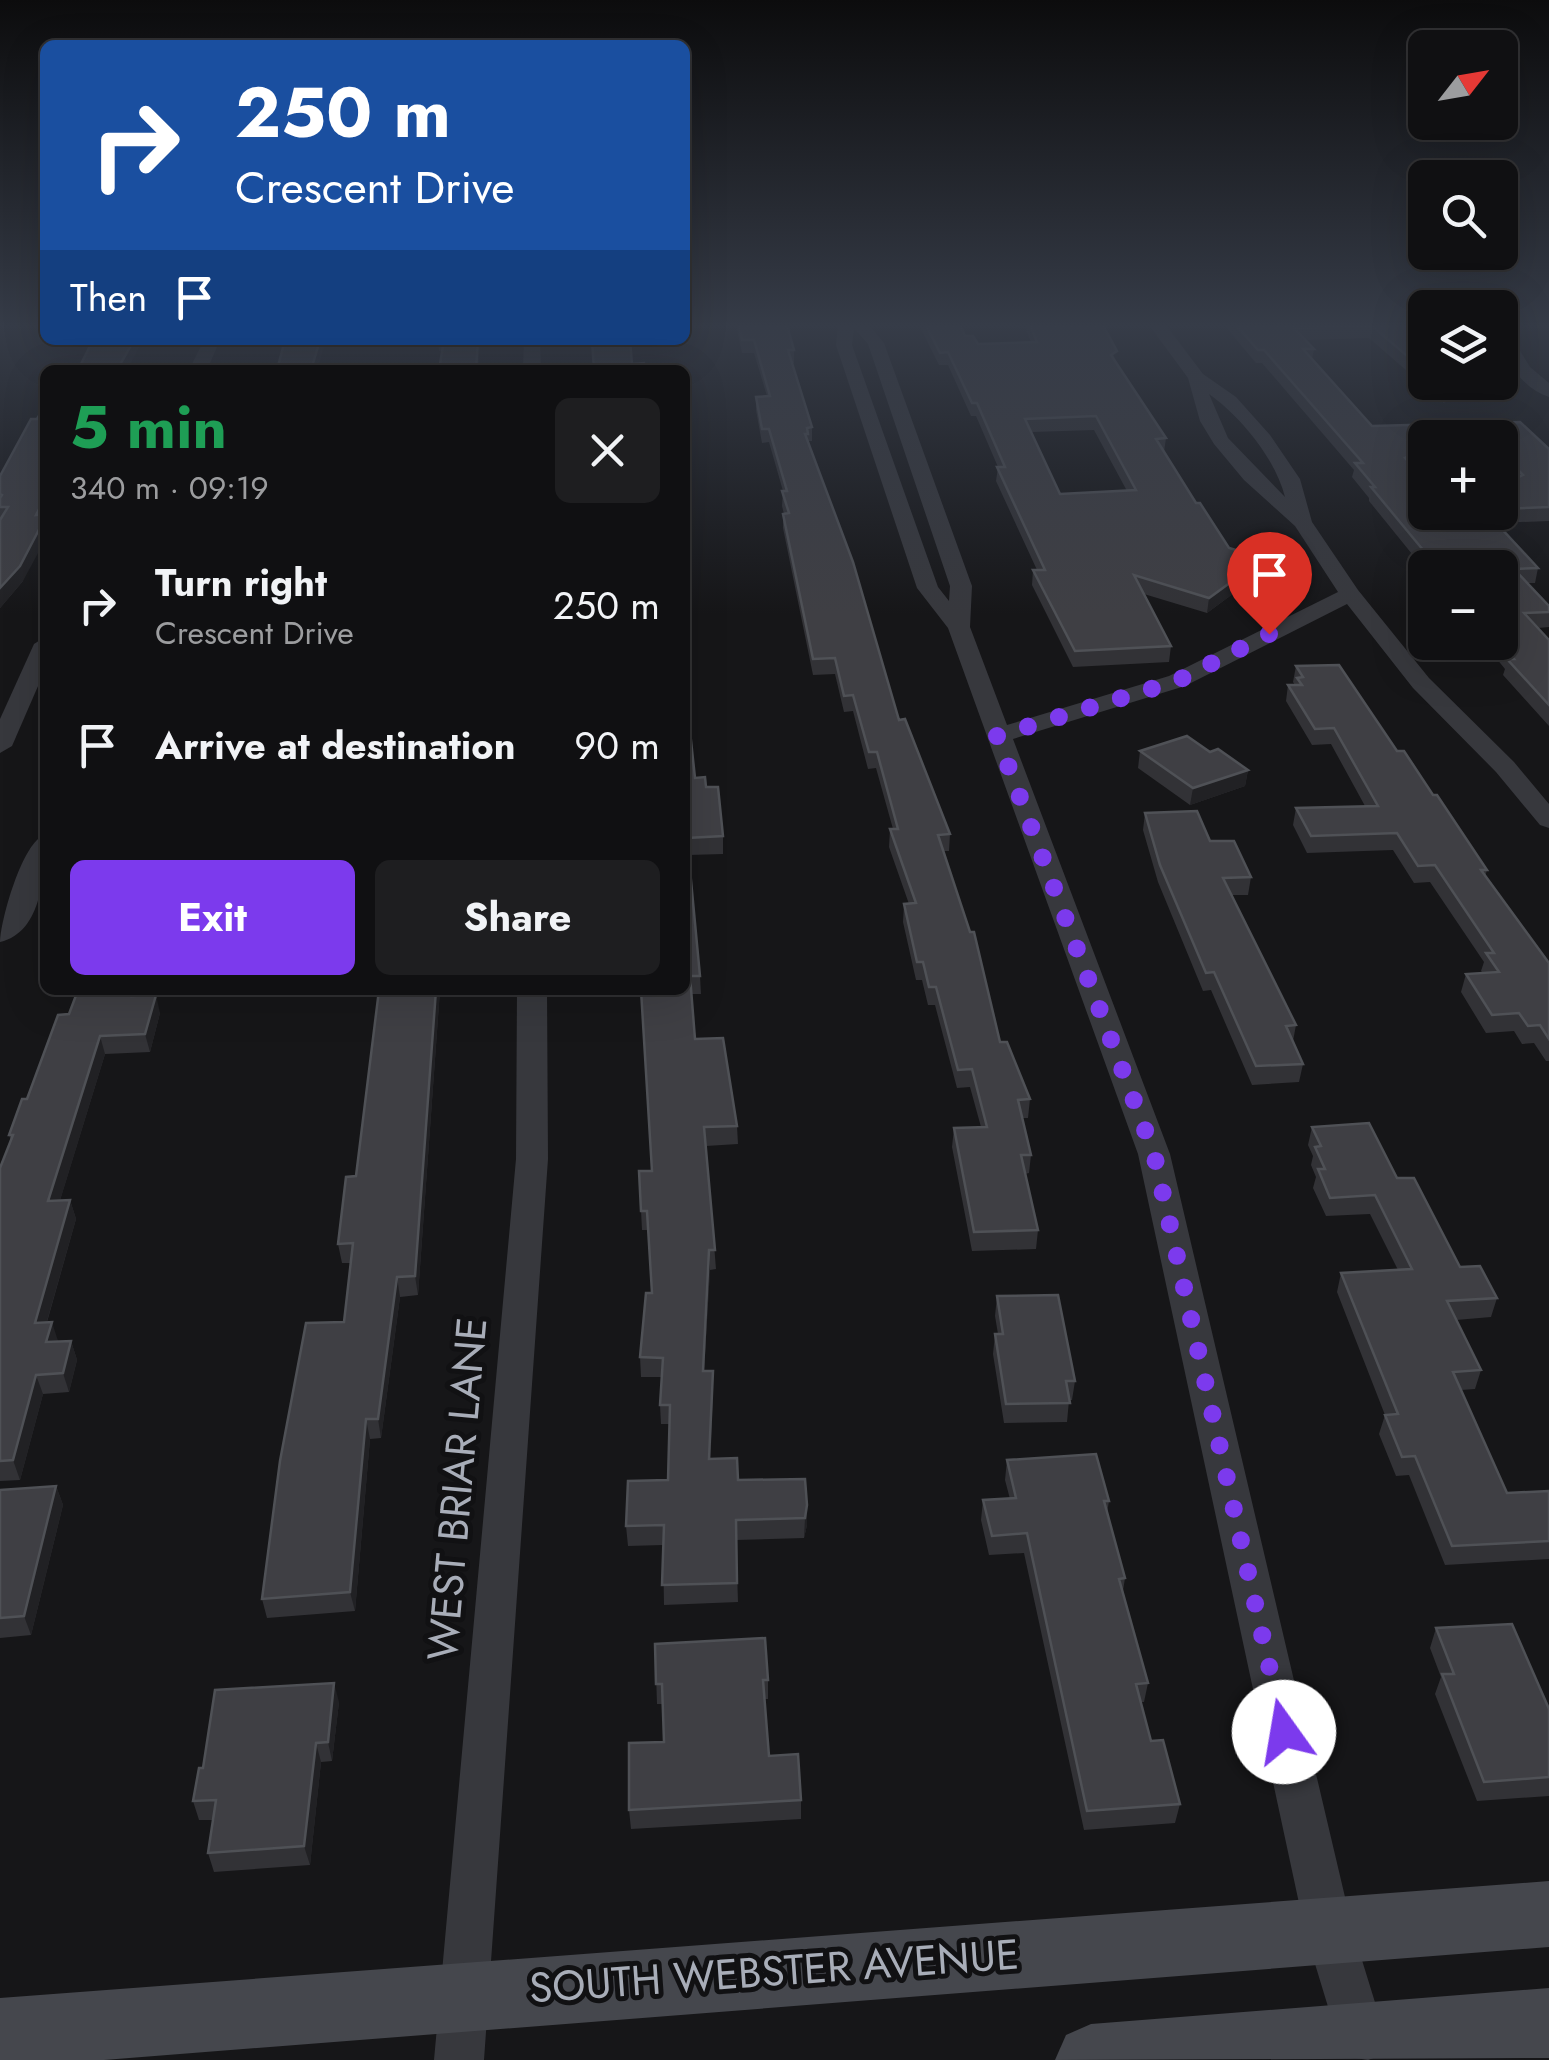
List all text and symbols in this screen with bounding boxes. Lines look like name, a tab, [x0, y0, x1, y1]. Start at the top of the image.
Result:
north arrow	[1408, 30, 1518, 140]
map controls	[1408, 30, 1518, 660]
text: 250 m	[235, 62, 451, 163]
icon: right	[70, 80, 200, 210]
text: Crescent Drive	[235, 155, 515, 220]
button: search	[1408, 160, 1518, 270]
text: Then	[70, 270, 147, 325]
icon: arrive	[167, 270, 222, 325]
button: layers	[1408, 290, 1518, 400]
text: 5 min	[70, 384, 227, 471]
button: close	[555, 398, 660, 503]
button: +	[1408, 420, 1518, 530]
text: 340 m · 09:19	[70, 465, 269, 511]
pin	[1227, 532, 1312, 635]
icon: arrive	[1242, 547, 1297, 602]
button: −	[1408, 550, 1518, 660]
text: Turn right	[155, 555, 327, 610]
icon: right	[70, 578, 125, 633]
text: 250 m	[553, 578, 660, 633]
text: Crescent Drive	[155, 610, 354, 656]
icon: arrive	[70, 718, 125, 773]
text: Arrive at destination	[155, 718, 516, 773]
text: 90 m	[574, 718, 660, 773]
button: Exit	[70, 860, 355, 975]
button: Share	[375, 860, 660, 975]
street label: WEST BRIAR LANE	[412, 1315, 502, 1663]
position arrow	[1232, 1680, 1336, 1784]
street label: SOUTH WEBSTER AVENUE	[527, 1923, 1021, 2019]

